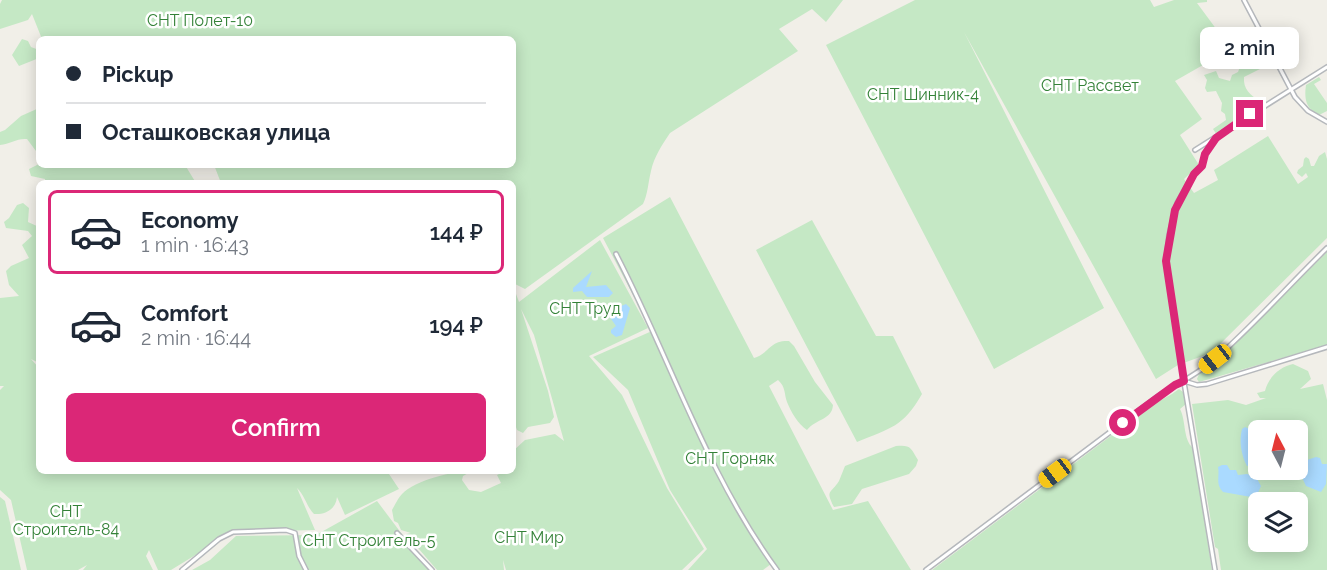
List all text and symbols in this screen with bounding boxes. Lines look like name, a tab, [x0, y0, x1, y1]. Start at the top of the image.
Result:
park label: СНТ Полет-10	[147, 11, 253, 30]
callout: 2 min	[1200, 27, 1300, 69]
text: 2 min	[1224, 36, 1275, 60]
text: Pickup	[102, 61, 174, 87]
park label: СНТ Рассвет	[1041, 76, 1139, 95]
park label: СНТ Шинник-4	[867, 85, 979, 104]
route end	[1236, 100, 1263, 127]
text: Осташковская улица	[102, 119, 330, 145]
icon: car	[69, 205, 123, 259]
text: Economy	[141, 207, 239, 233]
text: 144 ₽	[430, 219, 483, 245]
text: 1 min · 16:43	[141, 233, 249, 257]
icon: car	[69, 298, 123, 352]
park label: СНТ Труд	[549, 299, 621, 318]
text: Comfort	[141, 300, 228, 326]
text: 194 ₽	[429, 312, 483, 338]
text: 2 min · 16:44	[141, 326, 251, 350]
car	[1195, 341, 1235, 377]
button: Confirm	[66, 393, 486, 462]
route start	[1109, 409, 1136, 436]
north arrow	[1248, 420, 1308, 480]
map controls	[1248, 420, 1308, 552]
park label: СНТ Горняк	[685, 449, 775, 468]
car	[1035, 455, 1075, 491]
button: layers	[1248, 492, 1308, 552]
park label: СНТ Строитель-84	[13, 502, 119, 539]
park label: СНТ Мир	[494, 528, 564, 547]
park label: СНТ Строитель-5	[302, 531, 436, 550]

